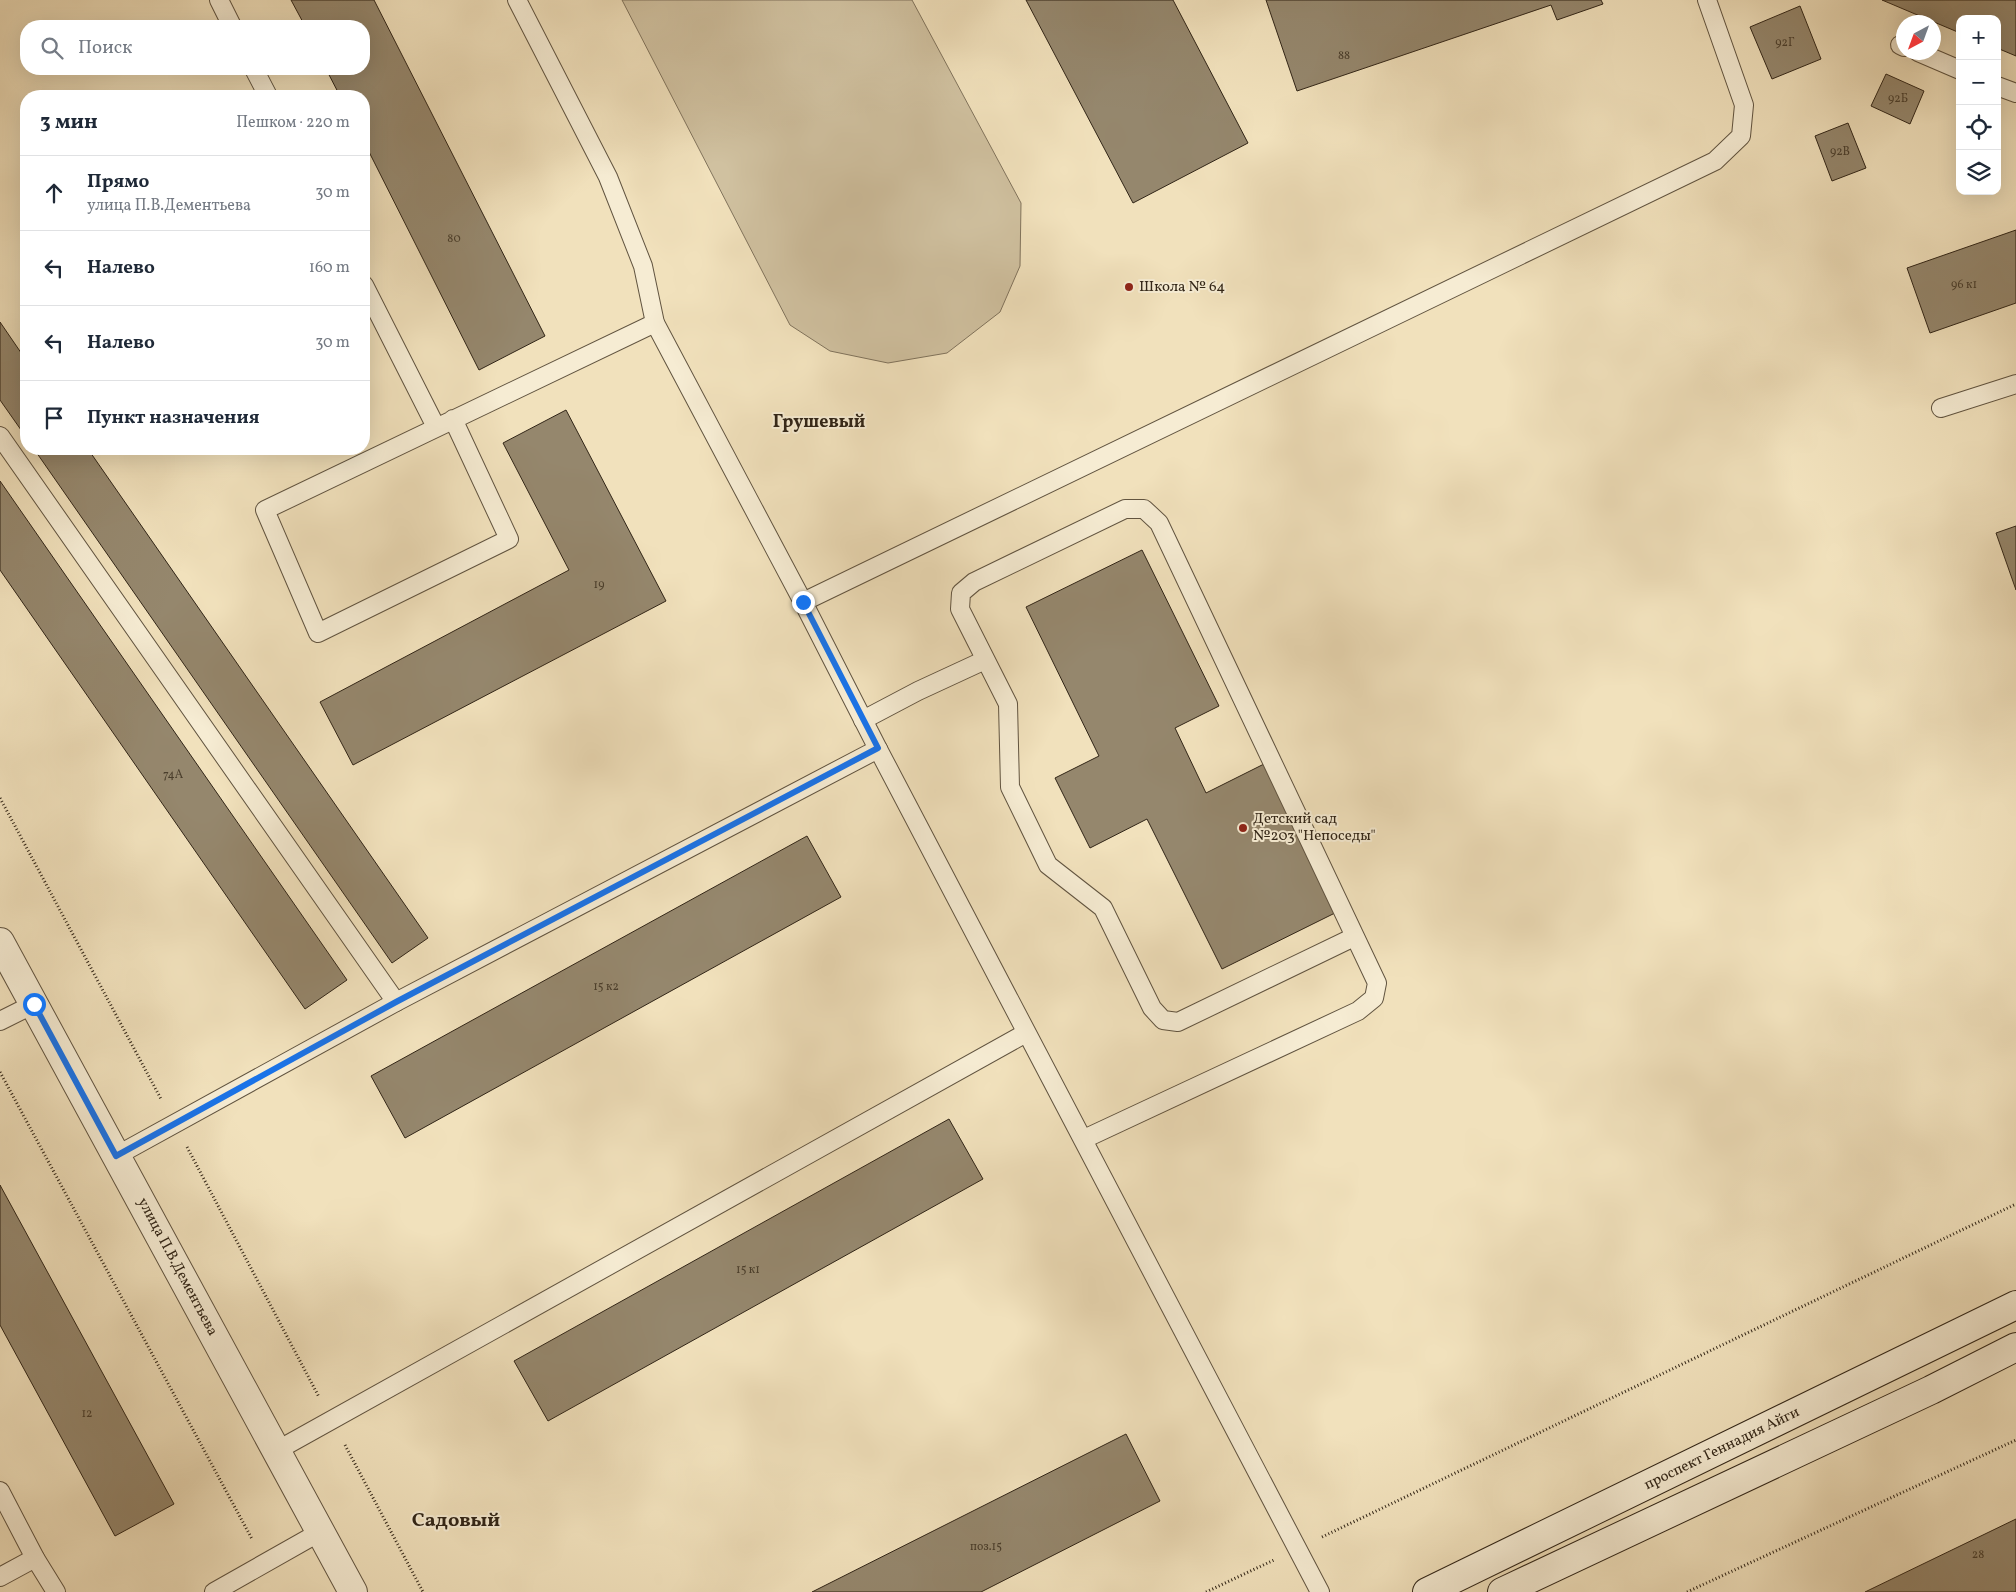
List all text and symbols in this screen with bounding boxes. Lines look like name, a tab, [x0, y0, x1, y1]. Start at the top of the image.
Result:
north arrow	[1896, 15, 1941, 60]
map controls	[1956, 15, 2001, 195]
button: +	[1956, 15, 2001, 60]
search box	[20, 20, 370, 75]
icon: search	[38, 34, 66, 62]
text: Поиск	[78, 35, 132, 61]
house number: 92Г	[1775, 35, 1795, 51]
house number: 88	[1338, 48, 1350, 64]
button: −	[1956, 60, 2001, 105]
house number: 92Б	[1888, 91, 1908, 107]
button: locate	[1956, 105, 2001, 150]
text: 3 мин	[40, 108, 98, 137]
text: Пешком · 220 m	[236, 112, 350, 134]
house number: 92В	[1830, 144, 1850, 160]
button: layers	[1956, 150, 2001, 195]
text: Прямо	[87, 169, 149, 195]
icon: ahead	[40, 179, 68, 207]
text: 30 m	[315, 182, 350, 204]
text: улица П.В.Дементьева	[87, 195, 251, 217]
house number: 80	[447, 231, 461, 247]
icon: left	[40, 254, 68, 282]
text: Налево	[87, 255, 155, 281]
text: 160 m	[309, 257, 350, 279]
place label: Школа № 64	[1139, 277, 1225, 298]
house number: 96 к1	[1951, 277, 1977, 293]
marker: Школа № 64	[1123, 281, 1135, 293]
icon: left	[40, 329, 68, 357]
text: Налево	[87, 330, 155, 356]
text: 30 m	[315, 332, 350, 354]
icon: arrive	[40, 404, 68, 432]
text: Пункт назначения	[87, 405, 260, 431]
district label: Грушевый	[773, 410, 865, 435]
house number: 19	[594, 577, 604, 593]
route end	[792, 591, 815, 614]
house number: 74А	[163, 767, 184, 783]
place label: Детский сад №203 "Непоседы"	[1253, 809, 1376, 847]
marker: Детский сад №203 "Непоседы"	[1237, 822, 1249, 834]
house number: 15 к2	[593, 979, 619, 995]
route start	[23, 993, 46, 1016]
street label: улица П.В.Дементьева	[132, 1194, 222, 1340]
house number: 15 к1	[736, 1262, 760, 1278]
street label: проспект Геннадия Айги	[1641, 1402, 1803, 1496]
house number: 12	[81, 1406, 93, 1422]
district label: Садовый	[412, 1507, 500, 1535]
house number: поз.15	[970, 1539, 1002, 1555]
house number: 28	[1972, 1547, 1984, 1563]

